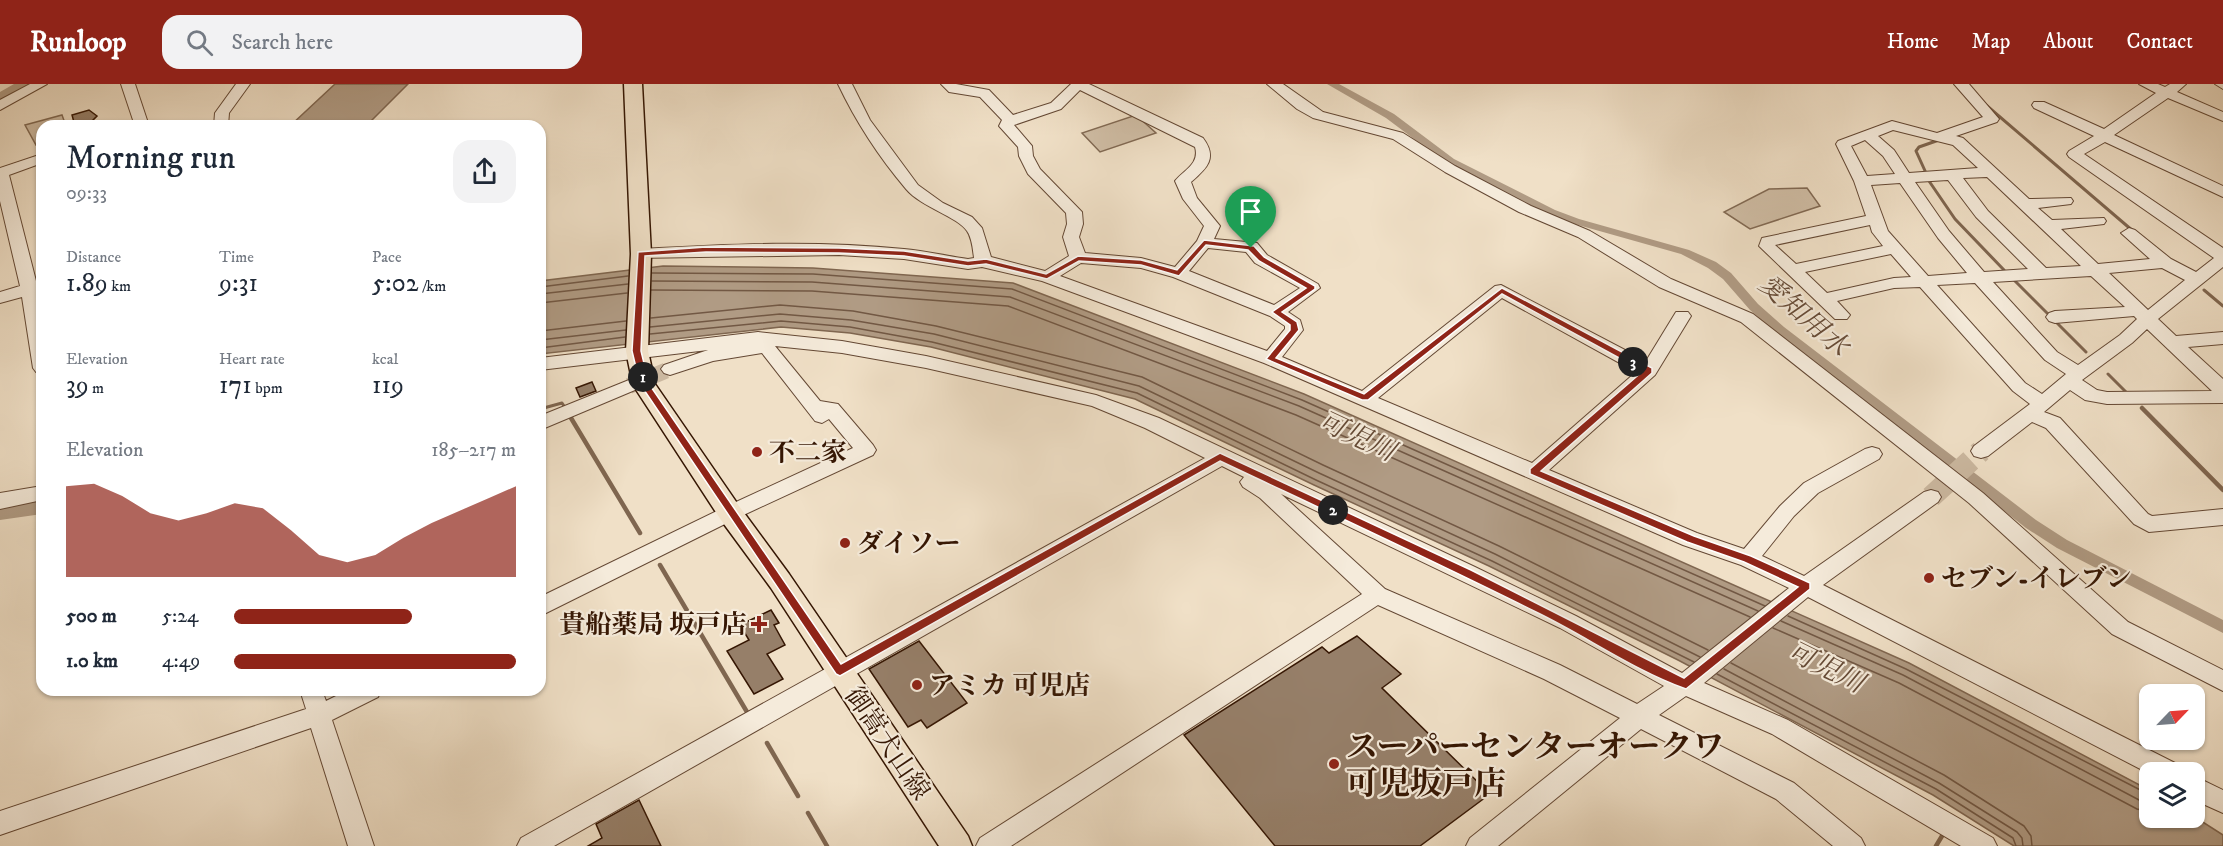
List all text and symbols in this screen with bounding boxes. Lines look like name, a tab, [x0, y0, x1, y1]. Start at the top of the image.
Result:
search box	[162, 15, 582, 69]
text: Runloop	[30, 25, 126, 60]
icon: search	[183, 26, 216, 59]
text: Search here	[231, 29, 333, 56]
text: Home	[1887, 29, 1939, 55]
text: Map	[1972, 29, 2010, 55]
text: About	[2043, 29, 2094, 55]
text: Contact	[2127, 29, 2193, 55]
text: Morning run	[66, 138, 235, 179]
button: share	[453, 140, 516, 203]
text: 09:33	[66, 181, 107, 206]
pin	[1225, 186, 1276, 248]
icon: arrive	[1234, 195, 1267, 228]
text: Distance	[66, 247, 121, 267]
text: Time	[219, 247, 254, 267]
text: Pace	[372, 247, 402, 267]
text: 1.89	[66, 267, 108, 300]
text: 9:31	[219, 267, 258, 300]
text: 5:02	[372, 267, 418, 300]
water label: 愛知用水	[1751, 267, 1858, 366]
text: km	[108, 276, 131, 296]
text: /km	[418, 276, 446, 296]
pin: 3	[1618, 347, 1648, 377]
text: Elevation	[66, 349, 128, 369]
text: Heart rate	[219, 349, 285, 369]
text: kcal	[372, 349, 398, 369]
text: 3	[1630, 352, 1636, 372]
pin: 1	[628, 362, 658, 392]
text: 1	[640, 367, 646, 387]
text: 39	[66, 369, 89, 402]
text: 171	[219, 369, 252, 402]
text: 119	[372, 369, 404, 402]
text: m	[89, 378, 104, 398]
text: bpm	[252, 378, 283, 398]
water label: 可児川	[1313, 404, 1403, 471]
place label: 不二家	[769, 437, 847, 470]
text: Elevation	[66, 438, 143, 463]
text: 185–217 m	[431, 438, 516, 463]
marker: 不二家	[750, 445, 764, 459]
pin: 2	[1318, 495, 1348, 525]
text: 2	[1329, 500, 1337, 520]
place label: ダイソー	[857, 528, 960, 561]
marker: ダイソー	[838, 536, 852, 550]
place label: セブン-イレブン	[1941, 563, 2131, 596]
marker: セブン-イレブン	[1922, 571, 1936, 585]
text: 500 m	[66, 604, 117, 629]
text: 5:24	[162, 604, 199, 629]
place label: 貴船薬局 坂戸店	[559, 609, 747, 642]
marker: 貴船薬局 坂戸店	[752, 617, 766, 631]
water label: 可児川	[1782, 635, 1872, 702]
text: 1.0 km	[66, 649, 118, 674]
text: 4:49	[162, 649, 200, 674]
place label: アミカ 可児店	[929, 670, 1091, 703]
marker: アミカ 可児店	[910, 678, 924, 692]
street label: 御嵩犬山線	[837, 681, 937, 807]
north arrow	[2139, 684, 2205, 750]
map controls	[2139, 684, 2205, 828]
place label: スーパーセンターオークワ 可児坂戸店	[1346, 728, 1724, 805]
marker: スーパーセンターオークワ 可児坂戸店	[1327, 757, 1341, 771]
button: layers	[2139, 762, 2205, 828]

